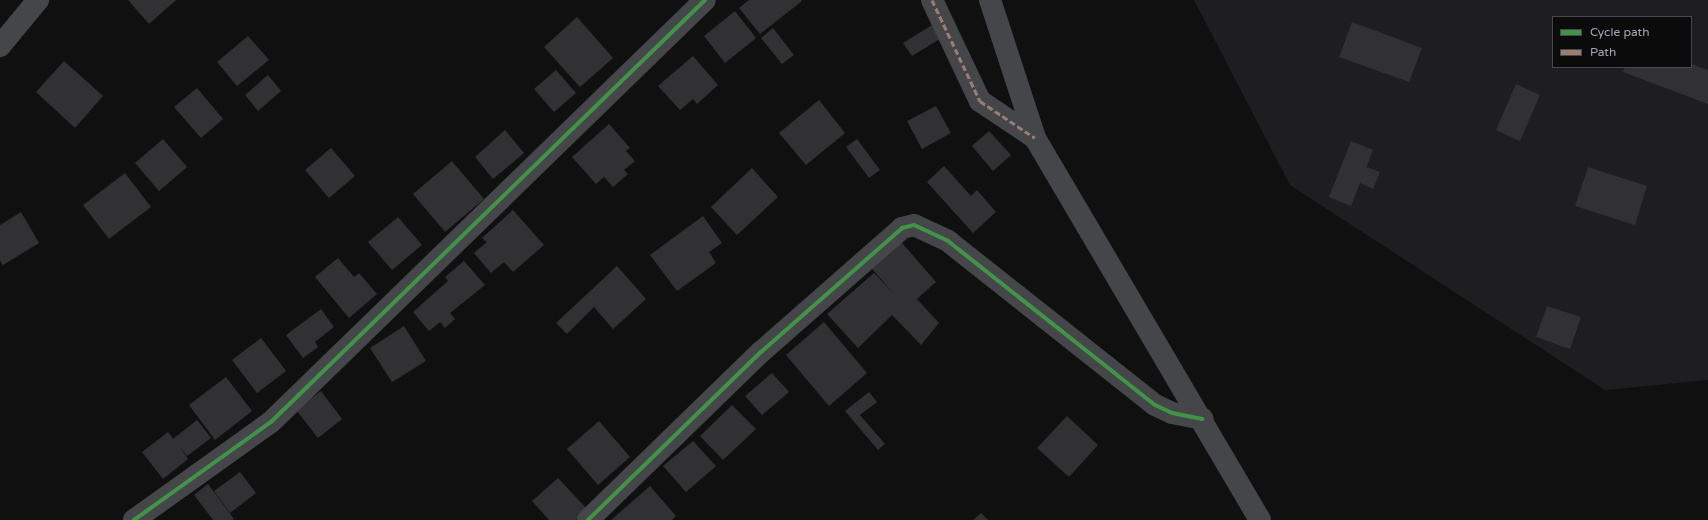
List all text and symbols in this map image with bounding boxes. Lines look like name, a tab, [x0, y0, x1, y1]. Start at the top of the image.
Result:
legend	[1552, 16, 1692, 68]
text: Cycle path	[1590, 25, 1649, 39]
text: Path	[1590, 45, 1616, 59]

